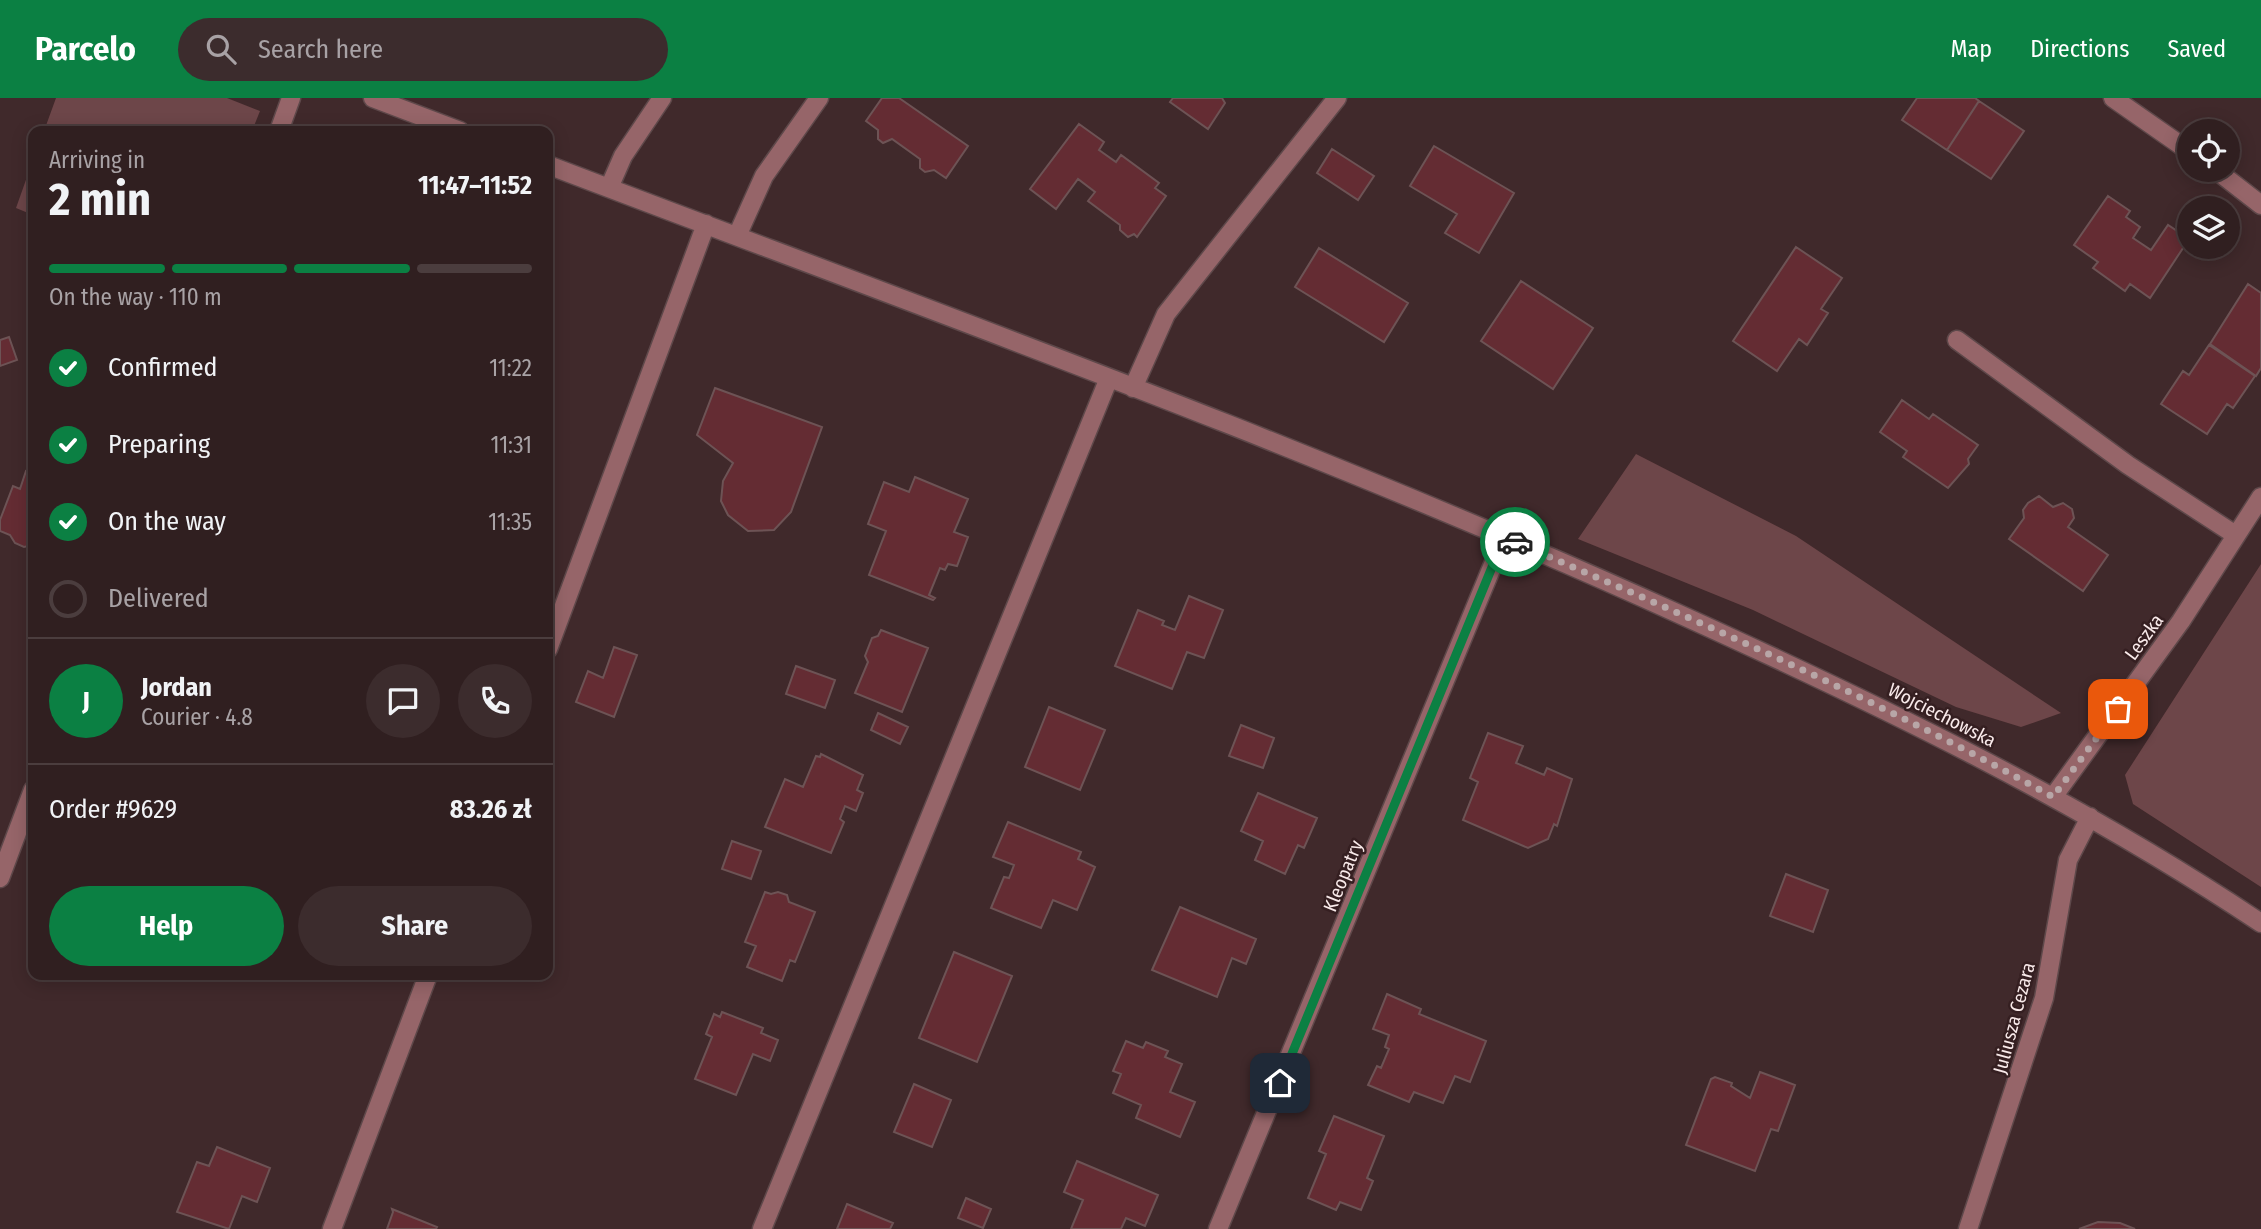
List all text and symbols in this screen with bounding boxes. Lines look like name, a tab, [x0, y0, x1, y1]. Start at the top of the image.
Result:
search box	[178, 18, 668, 81]
text: Parcelo	[35, 29, 136, 69]
icon: search	[202, 30, 240, 68]
text: Search here	[258, 34, 383, 65]
text: Map	[1951, 35, 1992, 63]
text: Directions	[2030, 35, 2129, 63]
text: Saved	[2167, 35, 2226, 63]
map controls	[2177, 119, 2240, 259]
button: locate	[2177, 119, 2240, 182]
text: Arriving in	[49, 146, 145, 174]
text: 11:47–11:52	[418, 170, 532, 201]
text: 2 min	[49, 172, 151, 227]
button: layers	[2177, 196, 2240, 259]
text: On the way · 110 m	[49, 283, 222, 311]
icon: check	[49, 349, 87, 387]
text: Confirmed	[108, 352, 218, 383]
text: 11:22	[489, 354, 532, 382]
icon: check	[49, 426, 87, 464]
text: Preparing	[108, 429, 210, 460]
text: 11:31	[491, 431, 532, 459]
icon: check	[49, 503, 87, 541]
text: On the way	[108, 506, 226, 537]
courier	[1480, 507, 1550, 577]
text: 11:35	[488, 508, 532, 536]
icon: car	[1496, 523, 1534, 561]
text: Delivered	[108, 583, 209, 614]
street label: Leszka	[2120, 610, 2168, 664]
button: chat	[366, 664, 440, 738]
button: phone	[458, 664, 532, 738]
text: Jordan	[141, 672, 212, 703]
street label: Wojciechowska	[1884, 678, 2000, 752]
pin	[2088, 679, 2148, 739]
text: J	[82, 686, 90, 717]
icon: bag	[2099, 690, 2137, 728]
text: Courier · 4.8	[141, 703, 253, 731]
text: Order #9629	[49, 794, 177, 825]
text: 83.26 zł	[450, 794, 532, 825]
street label: Kleopatry	[1318, 836, 1368, 915]
button: Help	[49, 886, 284, 966]
button: Share	[298, 886, 532, 966]
street label: Juliusza Cezara	[1988, 960, 2040, 1076]
pin	[1250, 1053, 1310, 1113]
icon: home	[1261, 1064, 1299, 1102]

